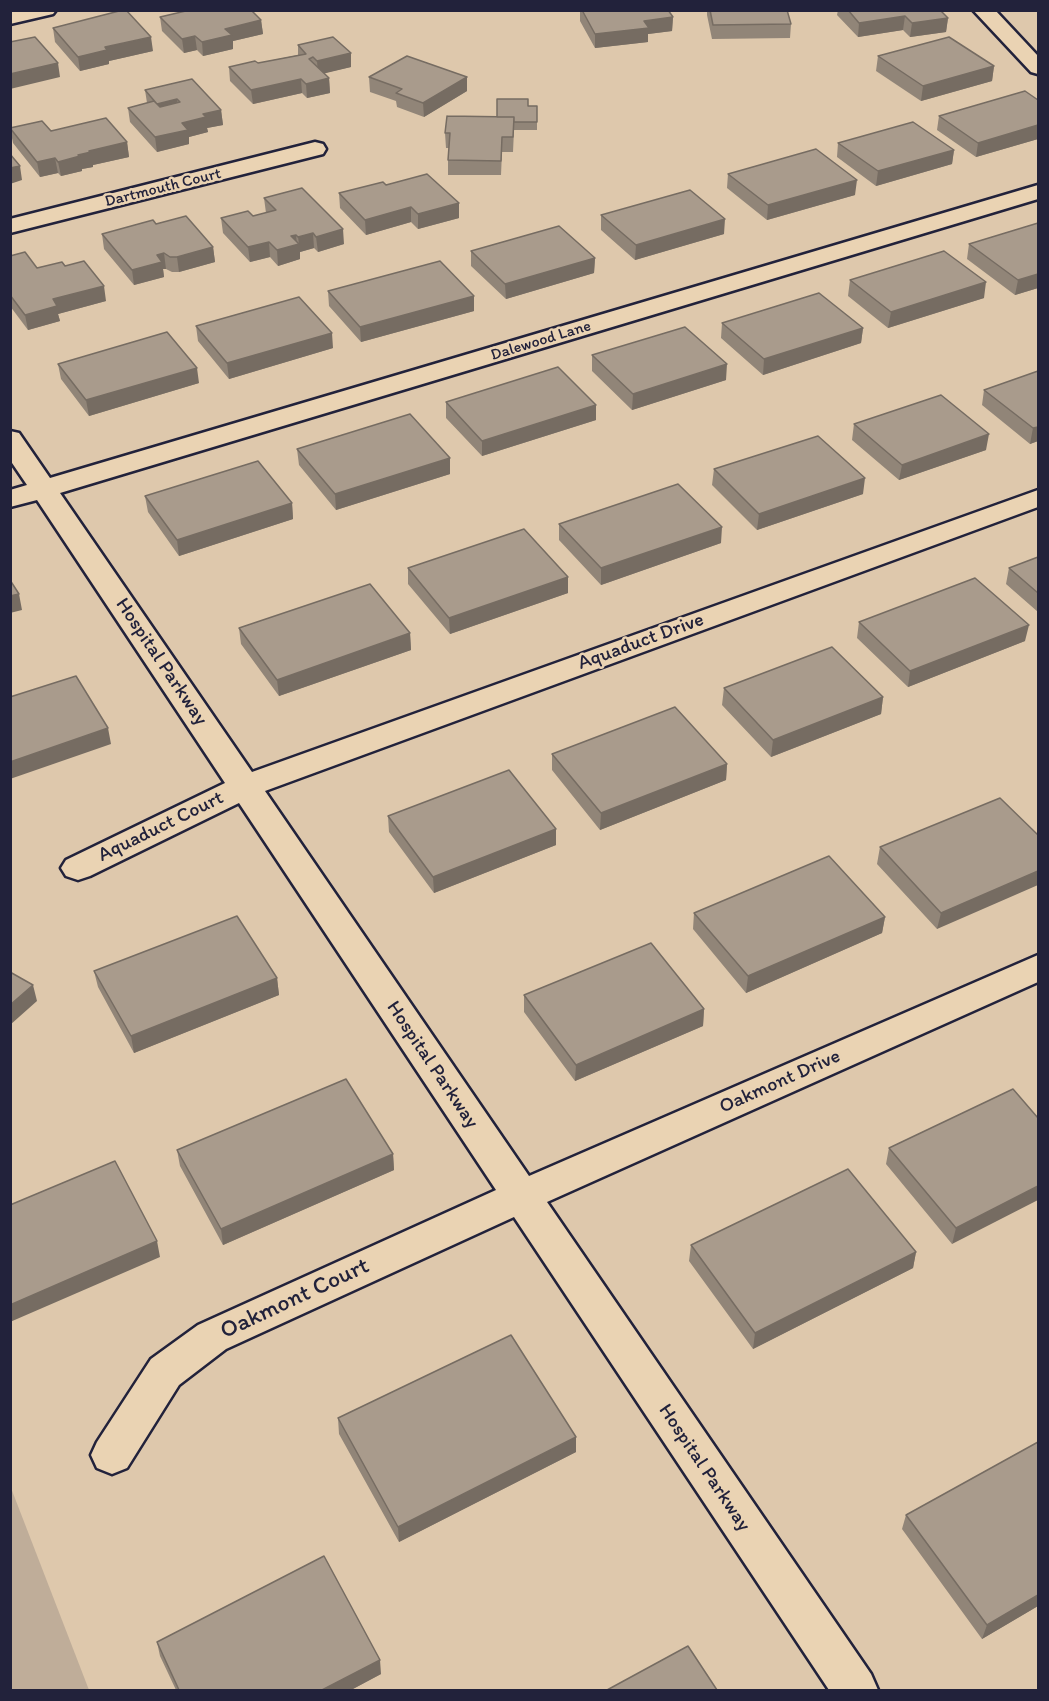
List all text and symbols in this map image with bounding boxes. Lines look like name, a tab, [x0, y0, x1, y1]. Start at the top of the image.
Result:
street label: Dartmouth Court	[103, 164, 223, 212]
street label: Dalewood Lane	[489, 317, 593, 365]
street label: Hospital Parkway	[110, 594, 212, 730]
street label: Aquaduct Drive	[575, 608, 707, 676]
street label: Aquaduct Court	[94, 786, 228, 868]
street label: Hospital Parkway	[381, 997, 483, 1133]
street label: Oakmont Drive	[716, 1045, 844, 1119]
street label: Oakmont Court	[216, 1252, 374, 1346]
street label: Hospital Parkway	[653, 1400, 755, 1536]

